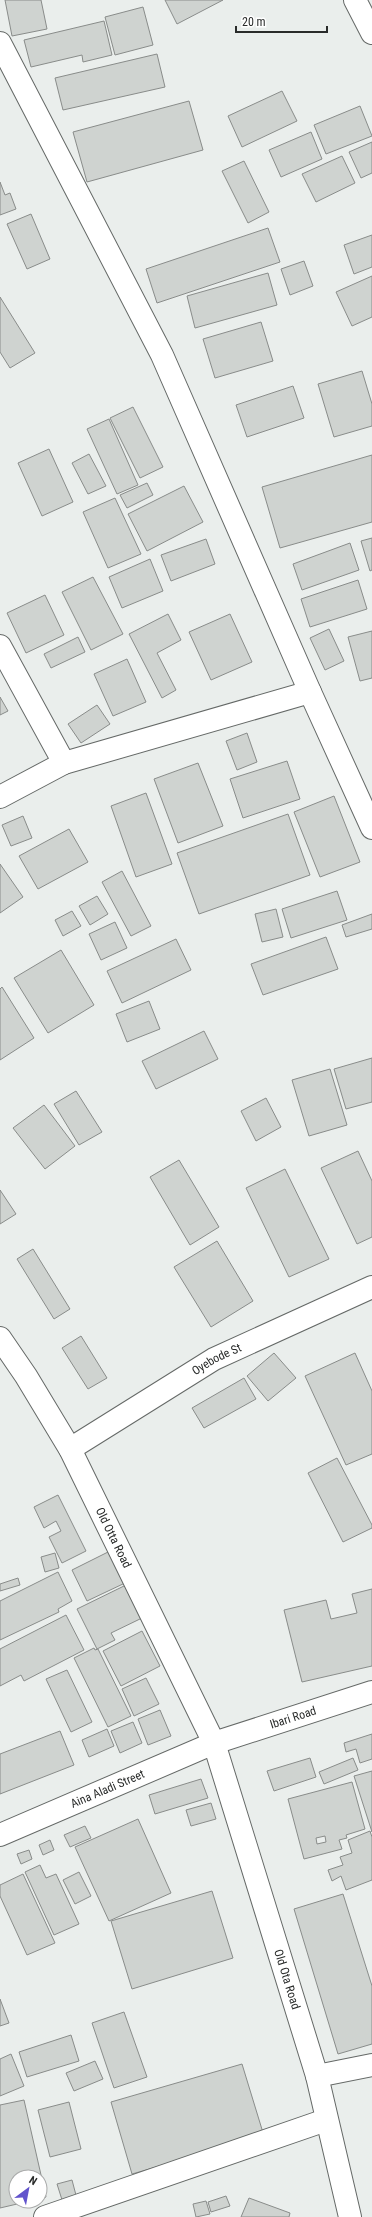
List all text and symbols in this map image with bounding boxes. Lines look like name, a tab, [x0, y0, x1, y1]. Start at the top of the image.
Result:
scale bar	[236, 8, 327, 34]
text: 20 m	[242, 15, 266, 29]
street label: Oyebode St	[189, 1340, 244, 1378]
street label: Old Otta Road	[93, 1505, 134, 1570]
street label: Ibari Road	[268, 1703, 318, 1732]
street label: Aina Aladi Street	[68, 1767, 147, 1811]
street label: Old Ota Road	[271, 1948, 303, 2011]
north arrow	[8, 2169, 48, 2209]
text: N	[27, 2174, 40, 2188]

